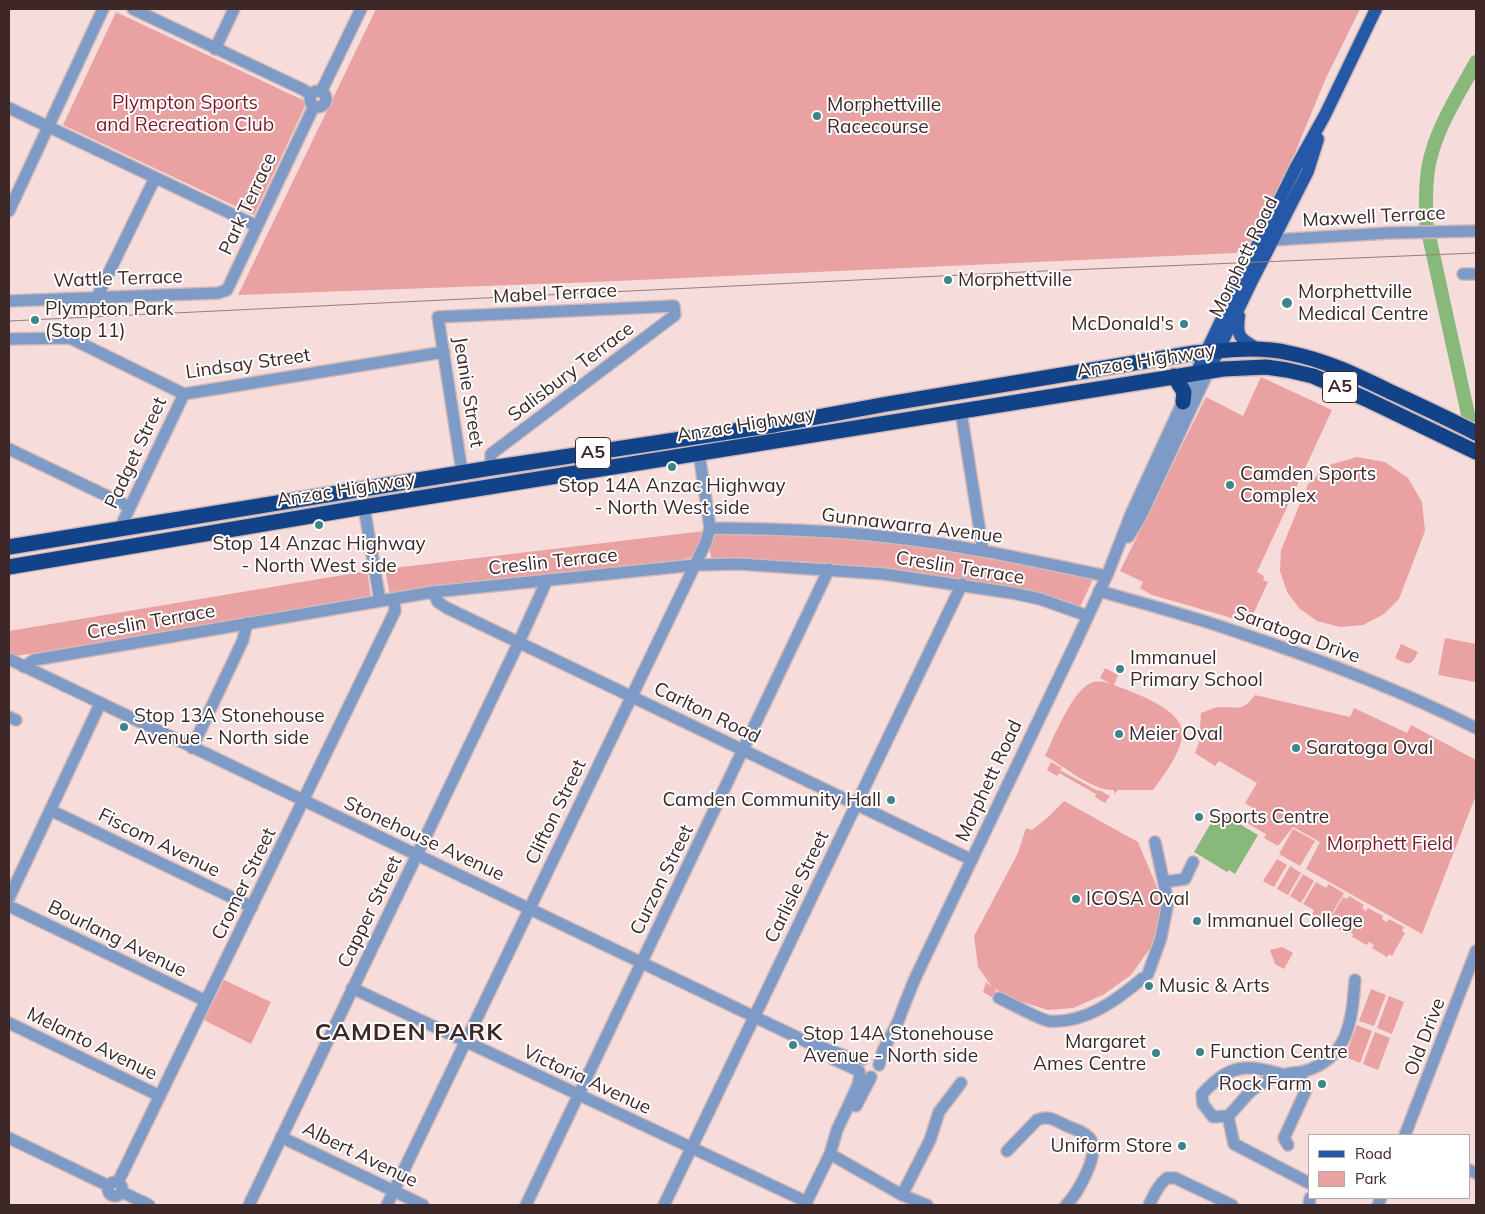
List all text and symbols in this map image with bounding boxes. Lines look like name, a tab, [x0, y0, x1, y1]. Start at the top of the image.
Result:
park label: Plympton Sports and Recreation Club	[96, 92, 274, 136]
place label: Morphettville Racecourse	[827, 94, 941, 138]
marker: Morphettville Racecourse	[811, 110, 823, 122]
street label: Park Terrace	[214, 149, 282, 259]
street label: Morphett Road	[1205, 193, 1283, 321]
street label: Maxwell Terrace	[1302, 202, 1446, 232]
street label: Wattle Terrace	[53, 265, 183, 293]
place label: Morphettville	[958, 269, 1072, 291]
marker: Morphettville	[942, 274, 954, 286]
street label: Mabel Terrace	[493, 279, 617, 309]
place label: Morphettville Medical Centre	[1298, 281, 1428, 325]
marker: Morphettville Medical Centre	[1280, 296, 1294, 310]
place label: Plympton Park (Stop 11)	[45, 298, 173, 342]
place label: McDonald's	[1071, 313, 1174, 335]
marker: Plympton Park (Stop 11)	[29, 314, 41, 326]
street label: Salisbury Terrace	[504, 317, 638, 427]
marker: McDonald's	[1178, 318, 1190, 330]
street label: Jeanie Street	[448, 335, 488, 449]
street label: Anzac Highway	[1075, 339, 1217, 383]
street label: Lindsay Street	[184, 344, 312, 384]
road number: A5	[1322, 372, 1358, 402]
street label: Padget Street	[100, 394, 172, 512]
street label: Anzac Highway	[675, 403, 817, 447]
road number: A5	[576, 438, 610, 468]
marker: Stop 14A Anzac Highway - North West side	[666, 461, 678, 473]
place label: Camden Sports Complex	[1240, 463, 1376, 507]
street label: Anzac Highway	[275, 468, 417, 512]
place label: Stop 14A Anzac Highway - North West side	[558, 475, 786, 519]
marker: Camden Sports Complex	[1224, 479, 1236, 491]
street label: Gunnawarra Avenue	[820, 504, 1004, 548]
marker: Stop 14 Anzac Highway - North West side	[313, 519, 325, 531]
place label: Stop 14 Anzac Highway - North West side	[212, 533, 426, 577]
street label: Creslin Terrace	[487, 544, 619, 580]
street label: Creslin Terrace	[894, 547, 1026, 589]
street label: Creslin Terrace	[85, 600, 217, 644]
street label: Saratoga Drive	[1231, 602, 1363, 668]
place label: Immanuel Primary School	[1130, 647, 1263, 691]
marker: Immanuel Primary School	[1114, 663, 1126, 675]
street label: Carlton Road	[650, 677, 764, 749]
place label: Stop 13A Stonehouse Avenue - North side	[134, 705, 325, 749]
street label: Morphett Road	[951, 717, 1027, 845]
marker: Stop 13A Stonehouse Avenue - North side	[118, 721, 130, 733]
place label: Meier Oval	[1129, 723, 1223, 745]
marker: Meier Oval	[1113, 728, 1125, 740]
place label: Saratoga Oval	[1306, 737, 1433, 759]
marker: Saratoga Oval	[1290, 742, 1302, 754]
street label: Clifton Street	[521, 756, 591, 868]
place label: Camden Community Hall	[662, 789, 881, 811]
street label: Stonehouse Avenue	[340, 792, 508, 886]
marker: Camden Community Hall	[885, 794, 897, 806]
street label: Fiscom Avenue	[94, 804, 224, 882]
place label: Sports Centre	[1209, 806, 1329, 828]
marker: Sports Centre	[1193, 811, 1205, 823]
street label: Curzon Street	[625, 821, 699, 939]
street label: Cromer Street	[207, 824, 281, 944]
street label: Carlisle Street	[760, 827, 834, 947]
park label: Morphett Field	[1327, 833, 1453, 855]
street label: Capper Street	[333, 852, 407, 972]
place label: ICOSA Oval	[1086, 888, 1189, 910]
marker: ICOSA Oval	[1070, 893, 1082, 905]
street label: Bourlang Avenue	[44, 896, 190, 982]
place label: Immanuel College	[1207, 910, 1363, 932]
marker: Immanuel College	[1191, 915, 1203, 927]
place label: Music & Arts	[1159, 975, 1270, 997]
marker: Music & Arts	[1143, 980, 1155, 992]
street label: Old Drive	[1400, 995, 1450, 1079]
street label: Melanto Avenue	[23, 1003, 161, 1085]
district label: CAMDEN PARK	[313, 1019, 505, 1047]
place label: Stop 14A Stonehouse Avenue - North side	[803, 1023, 994, 1067]
place label: Margaret Ames Centre	[1033, 1031, 1146, 1075]
marker: Stop 14A Stonehouse Avenue - North side	[787, 1039, 799, 1051]
street label: Victoria Avenue	[519, 1040, 655, 1120]
place label: Function Centre	[1210, 1041, 1348, 1063]
marker: Function Centre	[1194, 1046, 1206, 1058]
marker: Margaret Ames Centre	[1150, 1047, 1162, 1059]
place label: Rock Farm	[1219, 1073, 1312, 1095]
marker: Rock Farm	[1316, 1078, 1328, 1090]
street label: Albert Avenue	[299, 1117, 421, 1193]
legend	[1308, 1134, 1470, 1199]
place label: Uniform Store	[1051, 1135, 1172, 1157]
marker: Uniform Store	[1176, 1140, 1188, 1152]
text: Road	[1355, 1144, 1392, 1163]
text: Park	[1355, 1169, 1387, 1188]

